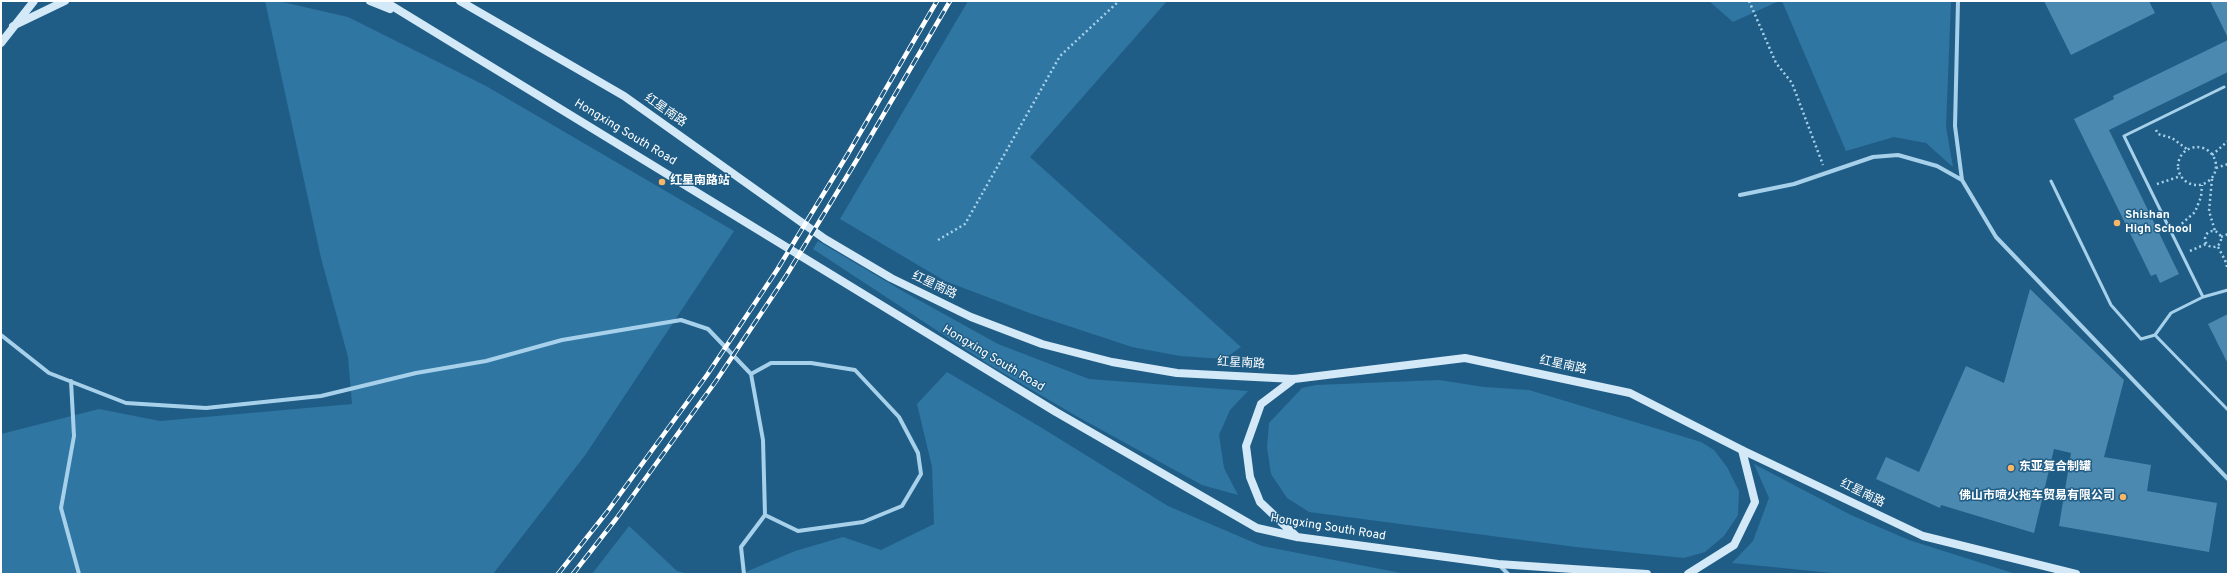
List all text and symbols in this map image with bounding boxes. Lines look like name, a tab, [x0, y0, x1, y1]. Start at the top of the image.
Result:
street label: 红星南路	[641, 91, 689, 131]
street label: Hongxing South Road	[571, 97, 679, 169]
place label: 红星南路站	[670, 175, 730, 189]
marker: 红星南路站	[657, 177, 667, 187]
place label: Shishan High School	[2125, 209, 2192, 237]
marker: Shishan High School	[2112, 218, 2122, 228]
street label: 红星南路	[909, 269, 959, 303]
street label: Hongxing South Road	[939, 323, 1047, 395]
street label: 红星南路	[1538, 354, 1588, 378]
street label: 红星南路	[1217, 356, 1265, 372]
place label: 东亚复合制罐	[2019, 461, 2091, 475]
marker: 东亚复合制罐	[2006, 463, 2016, 473]
street label: 红星南路	[1837, 477, 1887, 511]
place label: 佛山市喷火拖车贸易有限公司	[1959, 490, 2115, 504]
marker: 佛山市喷火拖车贸易有限公司	[2118, 492, 2128, 502]
street label: Hongxing South Road	[1269, 512, 1387, 544]

